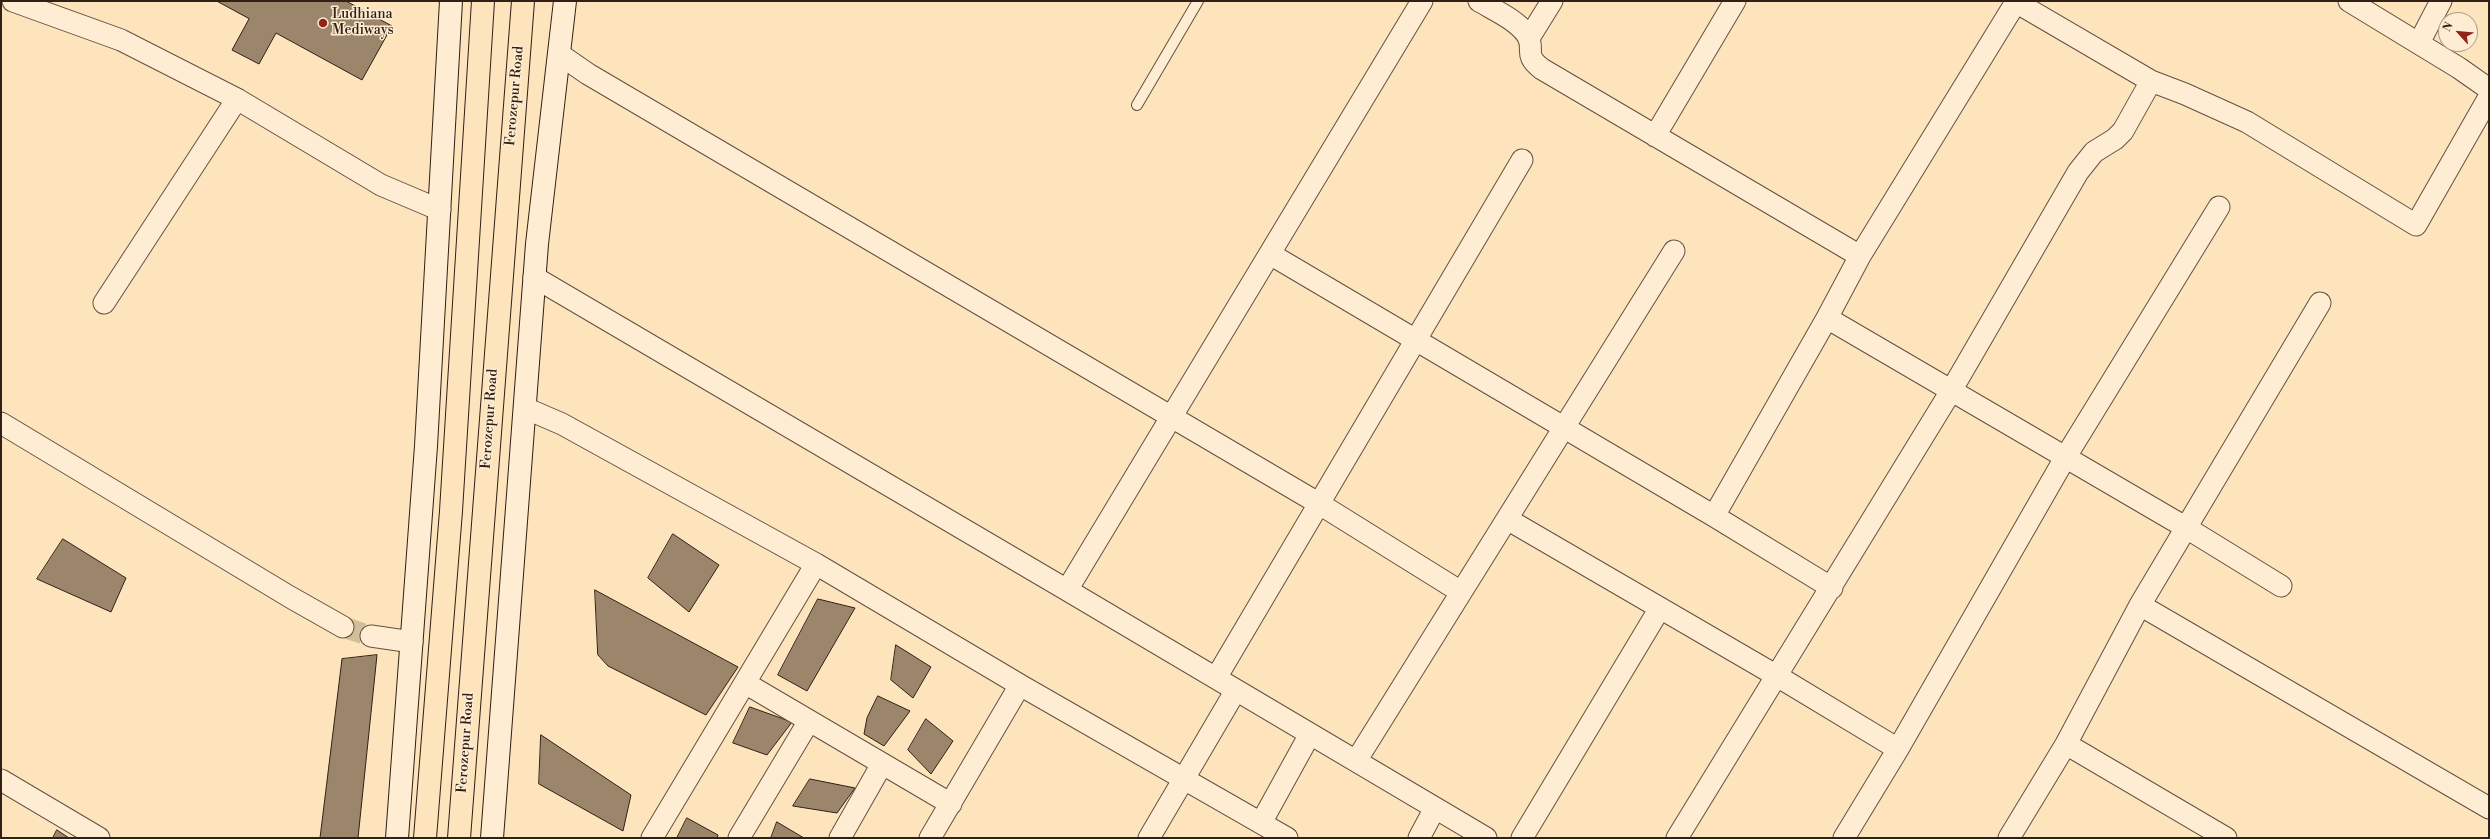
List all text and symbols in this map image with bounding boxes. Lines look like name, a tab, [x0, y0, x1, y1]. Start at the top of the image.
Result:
place label: Ludhiana Mediways	[332, 7, 394, 40]
north arrow	[2438, 12, 2478, 52]
marker: Ludhiana Mediways	[317, 17, 329, 29]
text: N	[2440, 20, 2456, 34]
street label: Ferozepur Road	[502, 45, 528, 147]
street label: Ferozepur Road	[478, 368, 502, 470]
street label: Ferozepur Road	[454, 692, 478, 794]

